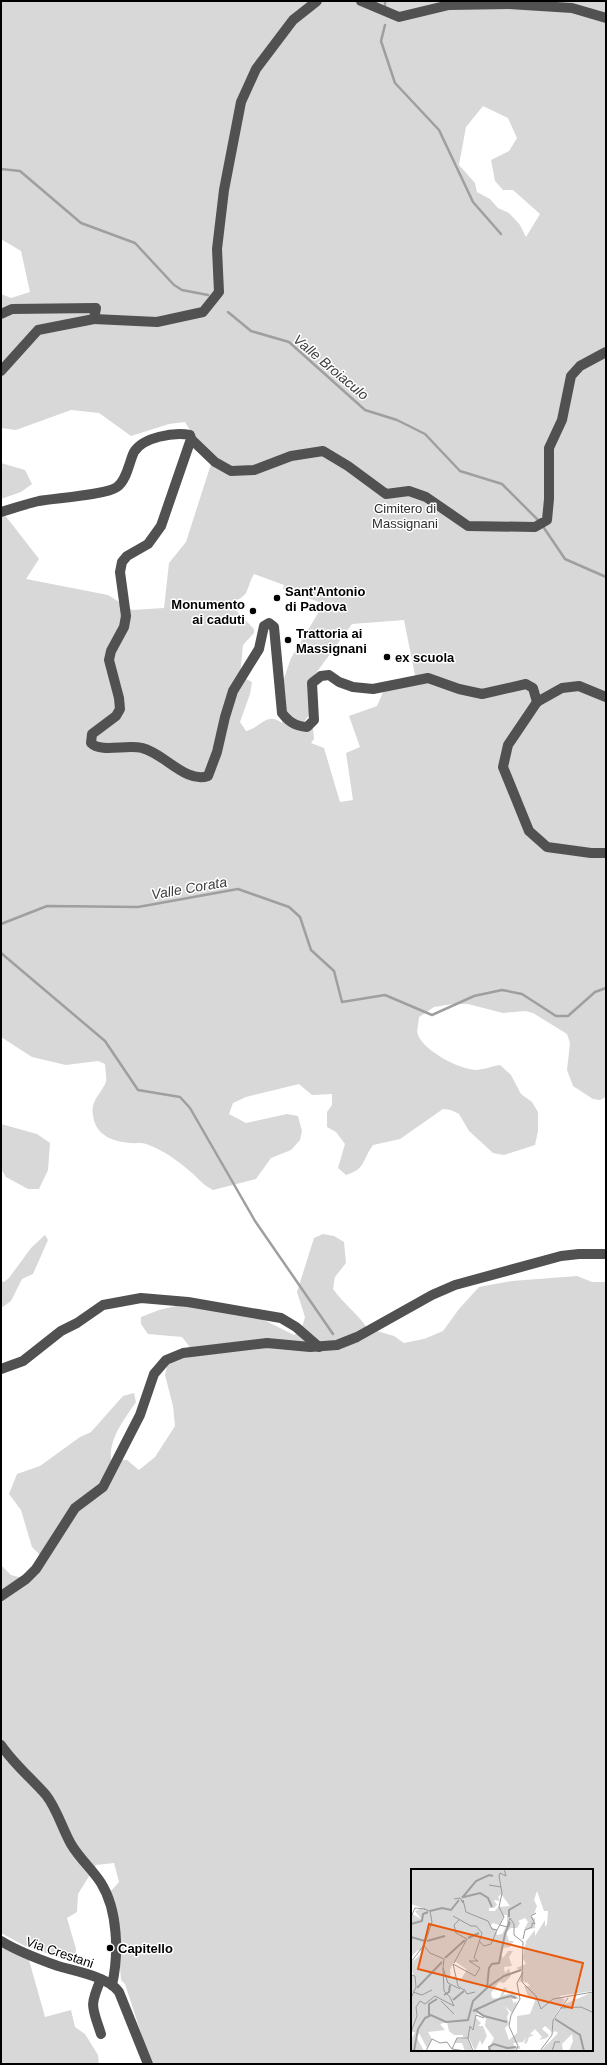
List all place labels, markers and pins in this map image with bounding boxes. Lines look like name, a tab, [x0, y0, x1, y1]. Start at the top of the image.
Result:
place label: Sant'Antonio di Padova	[285, 584, 365, 614]
marker: Sant'Antonio di Padova	[272, 593, 282, 603]
place label: Monumento ai caduti	[171, 597, 245, 627]
marker: Monumento ai caduti	[248, 606, 258, 616]
place label: Trattoria ai Massignani	[296, 626, 367, 656]
marker: Trattoria ai Massignani	[283, 635, 293, 645]
place label: ex scuola	[395, 650, 455, 665]
marker: ex scuola	[382, 652, 392, 662]
place label: Capitello	[118, 1941, 173, 1956]
marker: Capitello	[105, 1943, 115, 1953]

